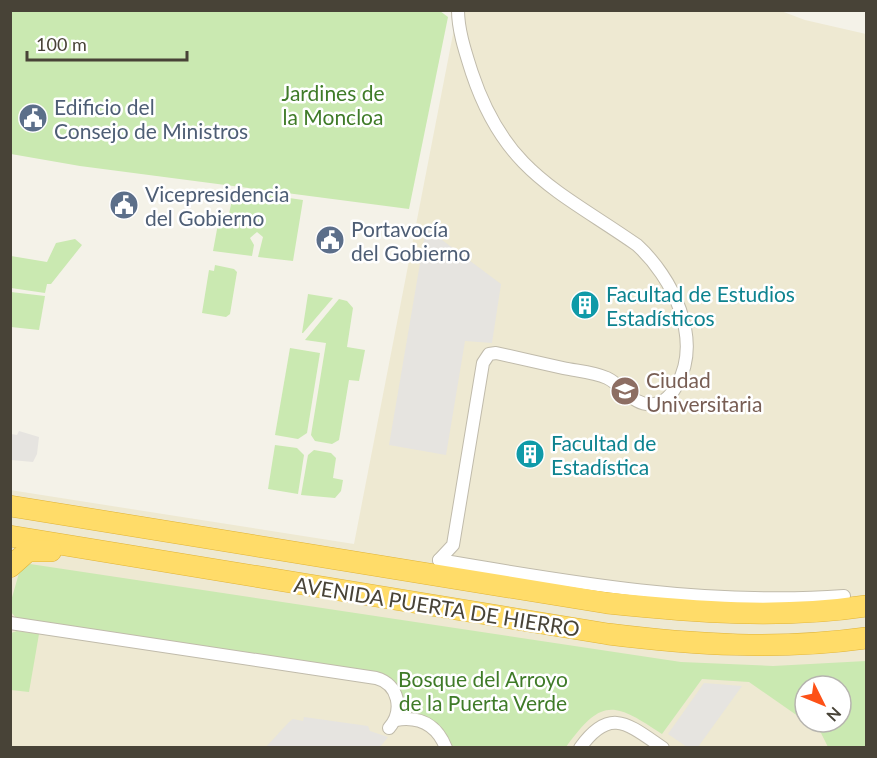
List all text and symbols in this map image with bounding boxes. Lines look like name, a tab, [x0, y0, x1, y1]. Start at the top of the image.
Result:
scale bar	[27, 24, 188, 62]
text: 100 m	[36, 33, 87, 55]
park label: Jardines de la Moncloa	[281, 80, 385, 129]
place label: Edificio del Consejo de Ministros	[54, 94, 248, 143]
public building icon: Edificio del Consejo de Ministros	[17, 102, 49, 134]
place label: Vicepresidencia del Gobierno	[145, 181, 289, 230]
public building icon: Vicepresidencia del Gobierno	[108, 189, 140, 221]
place label: Portavocía del Gobierno	[351, 216, 471, 265]
public building icon: Portavocía del Gobierno	[314, 224, 346, 256]
place label: Facultad de Estudios Estadísticos	[606, 281, 795, 330]
building icon: Facultad de Estudios Estadísticos	[569, 289, 601, 321]
place label: Ciudad Universitaria	[646, 367, 762, 416]
school or university icon: Ciudad Universitaria	[609, 375, 641, 407]
place label: Facultad de Estadística	[551, 430, 656, 479]
building icon: Facultad de Estadística	[514, 438, 546, 470]
street label: AVENIDA PUERTA DE HIERRO	[292, 571, 582, 641]
park label: Bosque del Arroyo de la Puerta Verde	[398, 666, 568, 715]
north arrow	[793, 674, 853, 734]
text: N	[823, 704, 845, 726]

